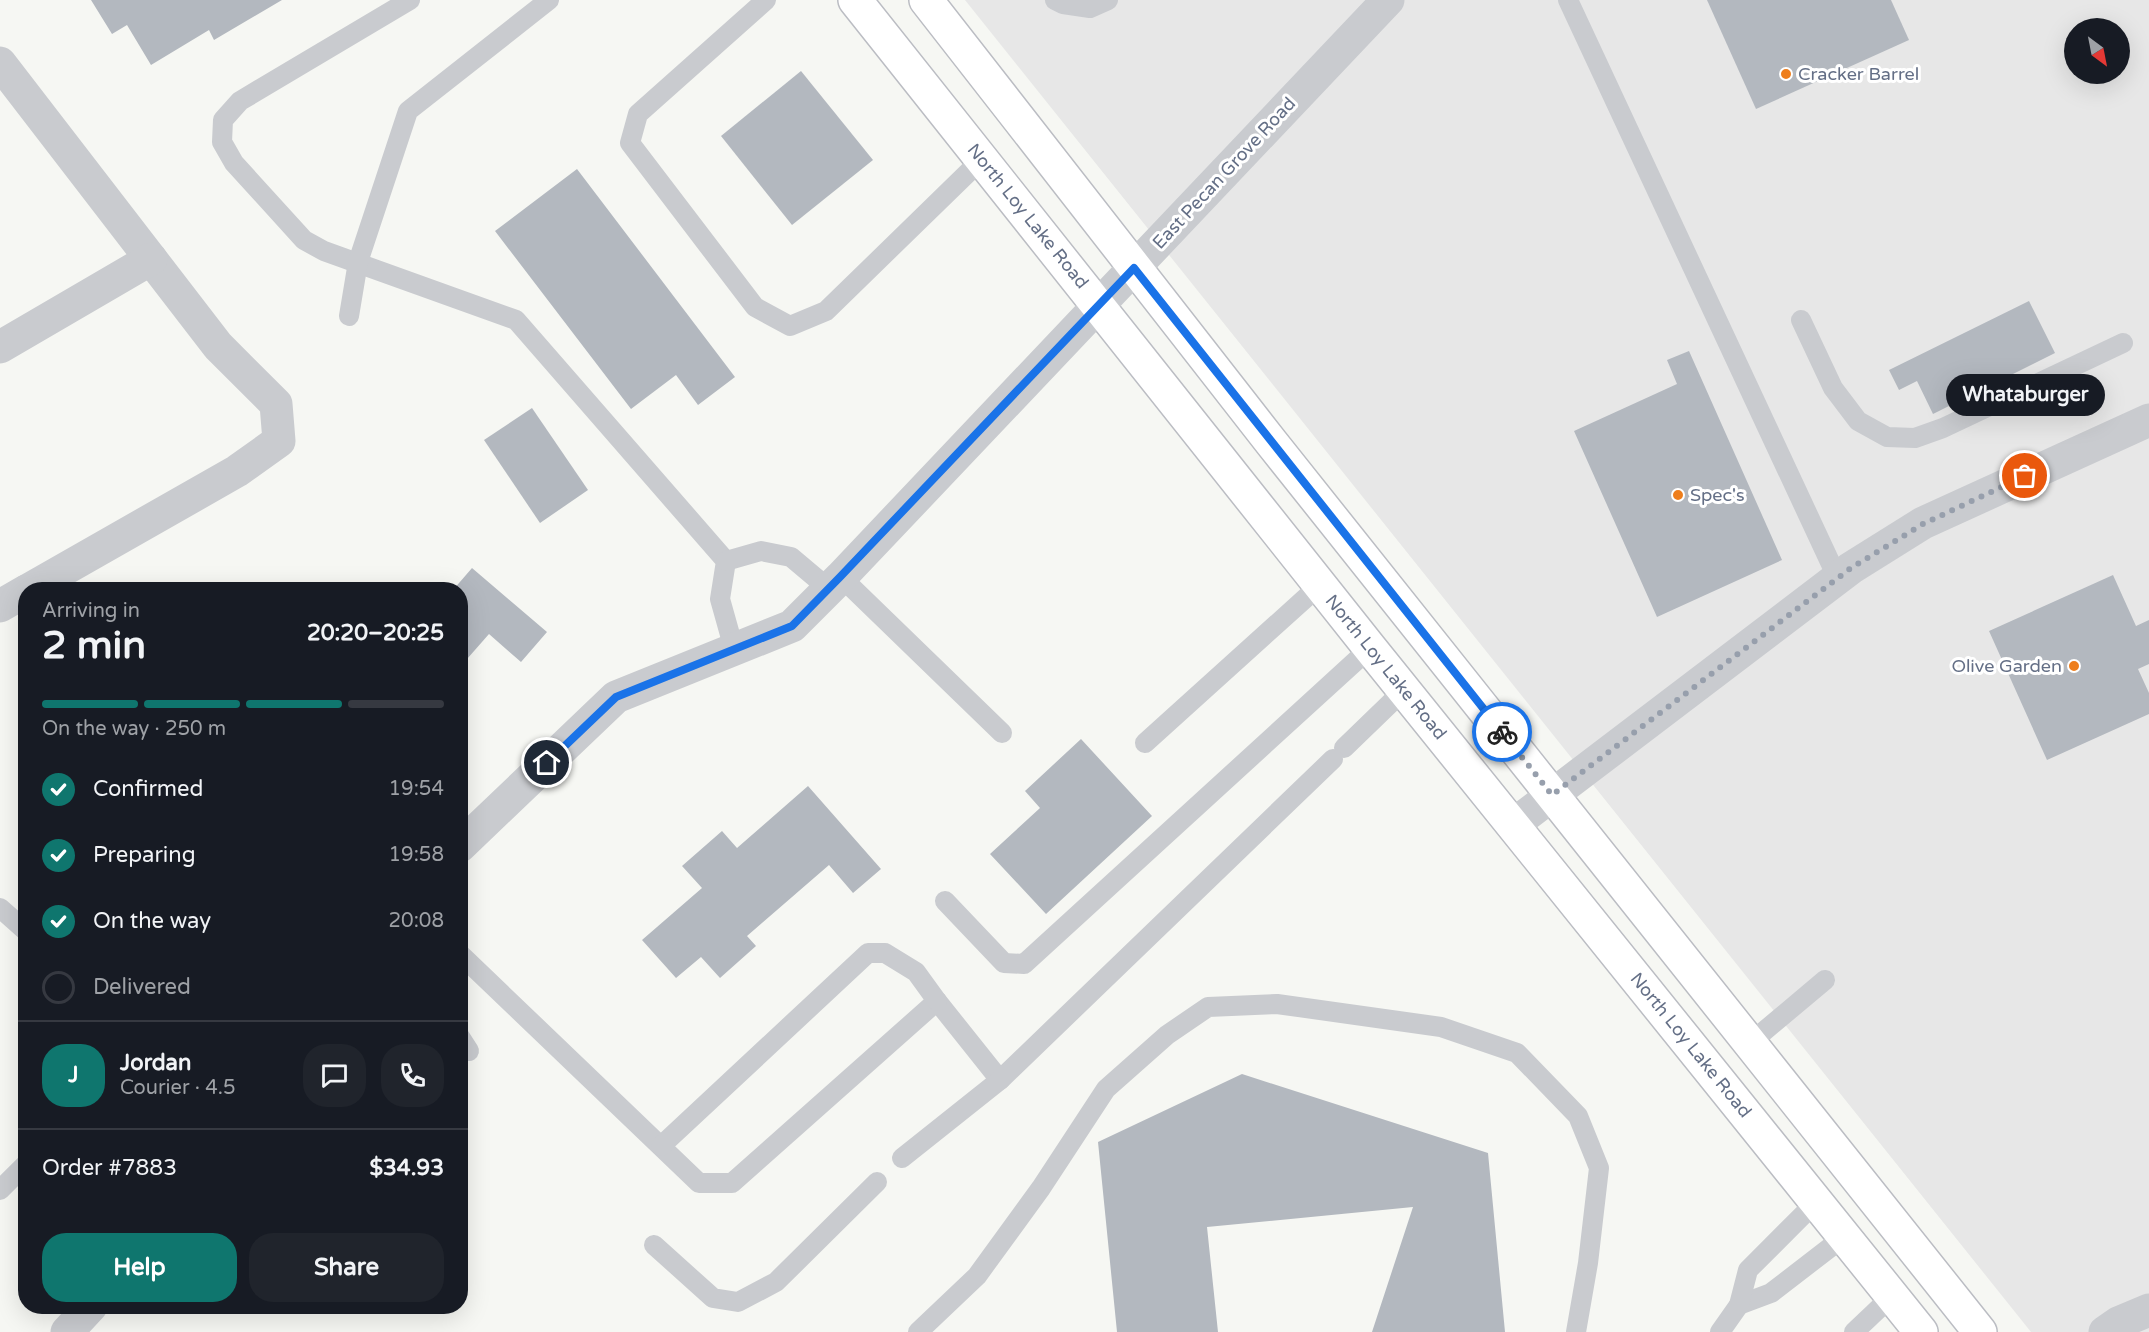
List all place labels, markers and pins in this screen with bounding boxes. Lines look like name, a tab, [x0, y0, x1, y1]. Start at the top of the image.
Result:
place label: Cracker Barrel	[1798, 63, 1919, 85]
marker: Cracker Barrel	[1779, 67, 1793, 81]
callout: Whataburger	[1946, 374, 2104, 416]
pin	[1999, 450, 2050, 501]
place label: Spec's	[1690, 484, 1745, 506]
marker: Spec's	[1671, 488, 1685, 502]
place label: Olive Garden	[1951, 655, 2062, 677]
marker: Olive Garden	[2067, 659, 2081, 673]
pin	[521, 737, 572, 788]

